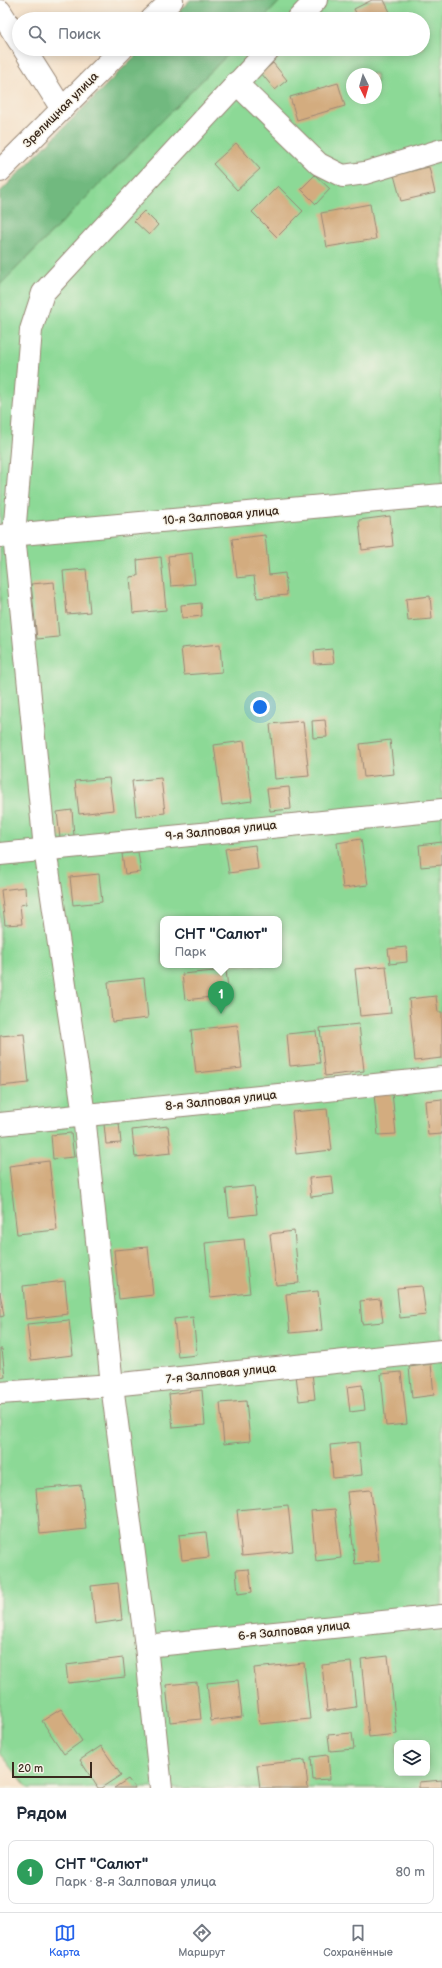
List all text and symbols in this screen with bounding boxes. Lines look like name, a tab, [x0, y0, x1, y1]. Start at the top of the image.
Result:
search box	[12, 12, 430, 56]
icon: search	[26, 23, 48, 45]
text: Поиск	[58, 25, 101, 44]
north arrow	[346, 68, 382, 104]
street label: Зрелищная улица	[20, 69, 102, 151]
street label: 10-я Залповая улица	[162, 503, 280, 529]
your location	[250, 697, 270, 717]
street label: 9-я Залповая улица	[165, 818, 277, 844]
popup	[160, 916, 282, 968]
text: СНТ "Салют"	[174, 925, 268, 944]
text: Парк	[174, 944, 206, 960]
pin: 1	[208, 981, 234, 1014]
street label: 8-я Залповая улица	[165, 1088, 277, 1114]
street label: 7-я Залповая улица	[165, 1361, 277, 1387]
street label: 6-я Залповая улица	[237, 1618, 351, 1644]
map controls	[394, 1740, 430, 1776]
button: layers	[394, 1740, 430, 1776]
scale bar	[12, 1760, 92, 1779]
text: 20 m	[18, 1762, 43, 1775]
text: Рядом	[16, 1804, 67, 1824]
text: СНТ "Салют"	[55, 1855, 148, 1874]
text: 1	[27, 1864, 33, 1880]
text: 80 m	[396, 1864, 425, 1880]
text: Парк · 8-я Залповая улица	[55, 1874, 216, 1890]
tab: Карта	[49, 1922, 80, 1959]
tab: Маршрут	[178, 1922, 225, 1959]
tab: Сохранённые	[323, 1922, 393, 1959]

